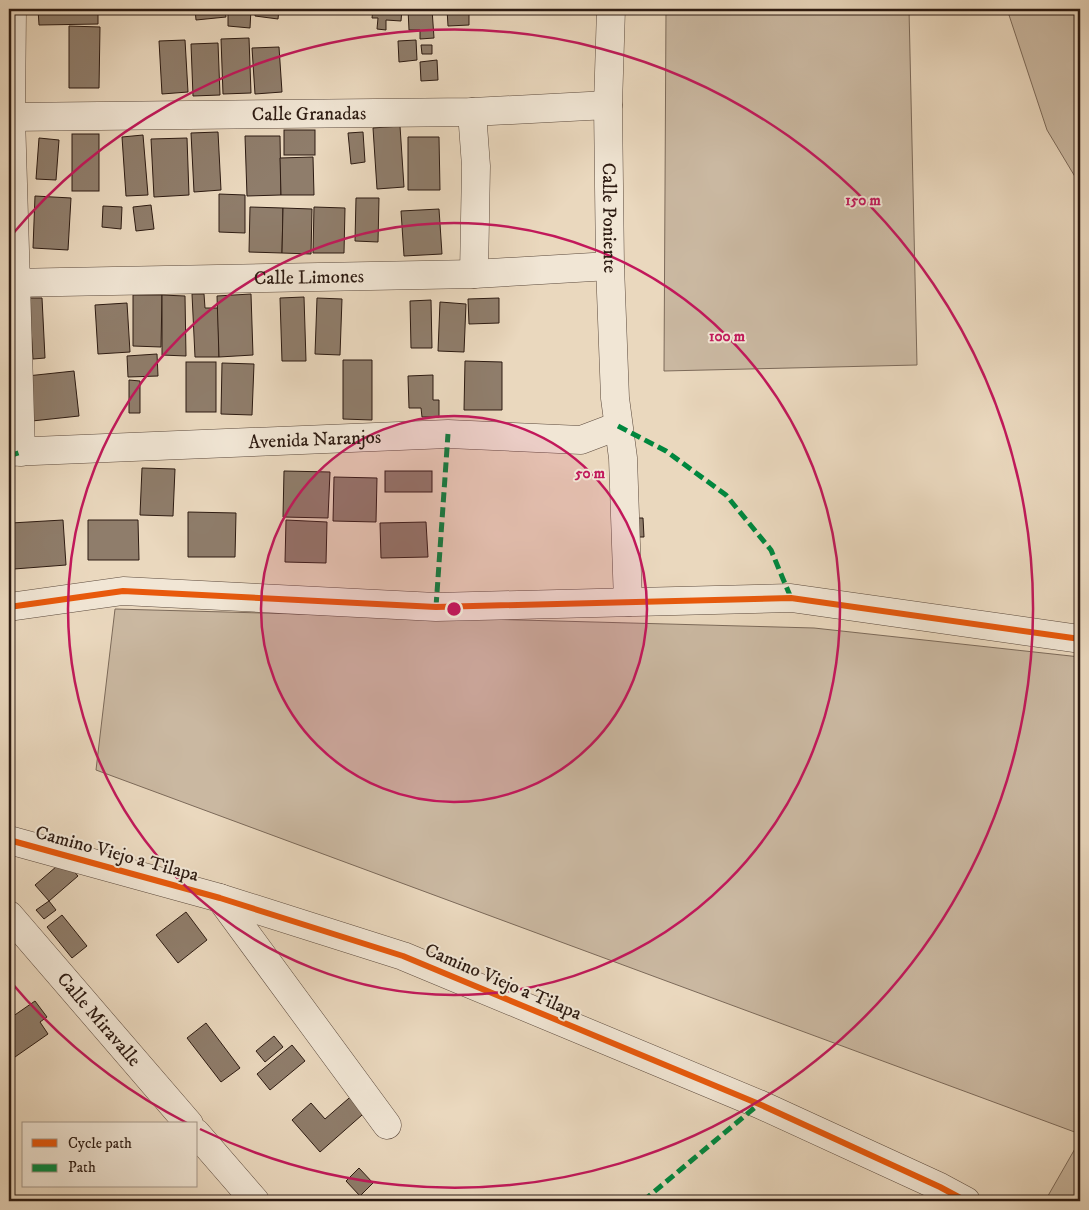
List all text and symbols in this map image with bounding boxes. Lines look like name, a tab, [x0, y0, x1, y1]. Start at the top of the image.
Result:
street label: Calle Granadas	[252, 102, 366, 126]
street label: Calle Poniente	[597, 163, 622, 274]
text: 150 m	[845, 191, 881, 210]
street label: Calle Limones	[254, 265, 364, 290]
text: 100 m	[709, 327, 746, 346]
street label: Avenida Naranjos	[248, 425, 382, 454]
text: 50 m	[574, 464, 606, 483]
centre of rings	[445, 600, 463, 618]
street label: Camino Viejo a Tilapa	[33, 821, 201, 887]
street label: Camino Viejo a Tilapa	[421, 939, 585, 1025]
street label: Calle Miravalle	[52, 968, 146, 1072]
legend	[22, 1122, 198, 1188]
text: Cycle path	[68, 1134, 132, 1153]
text: Path	[68, 1158, 96, 1177]

